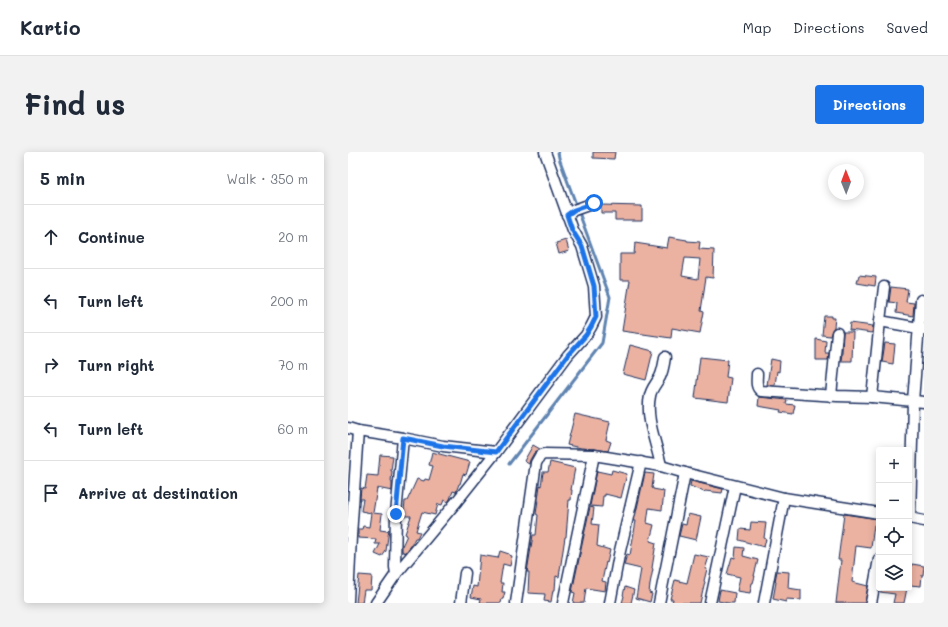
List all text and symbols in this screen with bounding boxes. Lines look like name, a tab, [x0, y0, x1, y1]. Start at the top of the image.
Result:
text: Kartio	[20, 15, 80, 40]
text: Map	[743, 18, 771, 37]
text: Directions	[793, 18, 864, 37]
text: Saved	[886, 18, 928, 37]
button: Directions	[815, 85, 924, 124]
text: Find us	[24, 86, 125, 122]
north arrow	[828, 164, 864, 200]
text: 5 min	[40, 167, 85, 189]
text: Walk · 350 m	[227, 170, 308, 187]
route start	[585, 194, 603, 212]
icon: ahead	[40, 226, 62, 248]
text: Continue	[78, 227, 145, 247]
text: 20 m	[278, 228, 308, 245]
icon: left	[40, 290, 62, 312]
text: Turn left	[78, 291, 143, 311]
text: 200 m	[270, 292, 308, 309]
icon: right	[40, 354, 62, 376]
text: Turn right	[78, 355, 155, 375]
text: 70 m	[278, 356, 308, 373]
icon: left	[40, 418, 62, 440]
text: Turn left	[78, 419, 143, 439]
text: 60 m	[278, 420, 308, 437]
map controls	[876, 447, 912, 591]
button: +	[876, 447, 912, 483]
icon: arrive	[40, 482, 62, 504]
text: Arrive at destination	[78, 483, 238, 503]
button: −	[876, 483, 912, 519]
route end	[387, 505, 405, 523]
button: locate	[876, 519, 912, 555]
button: layers	[876, 555, 912, 591]

